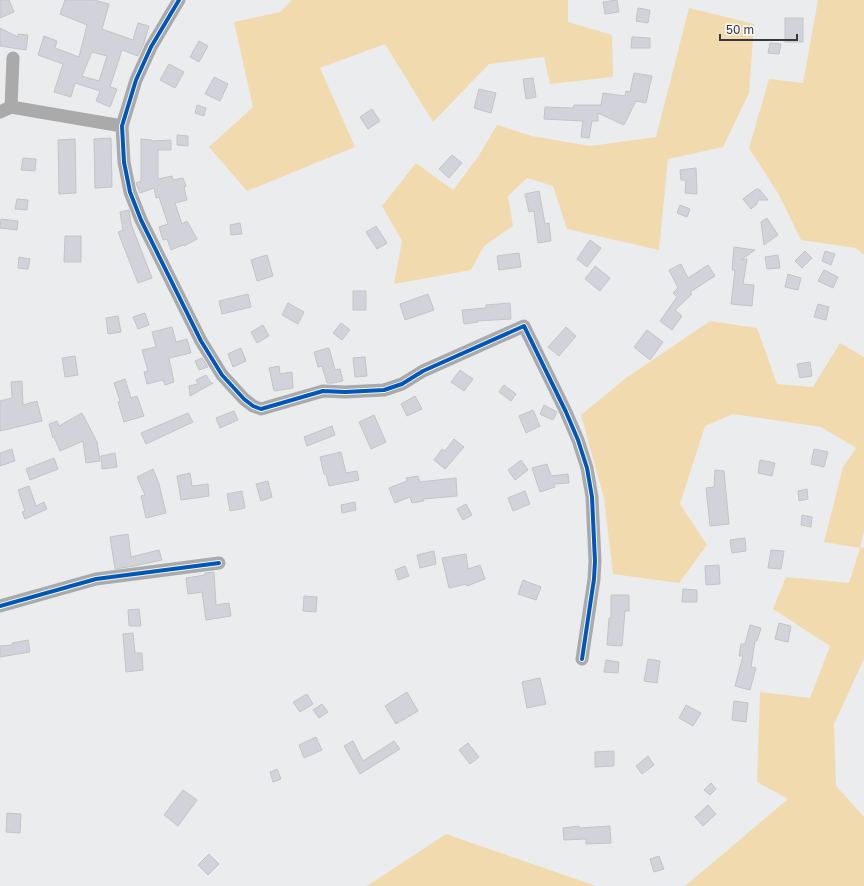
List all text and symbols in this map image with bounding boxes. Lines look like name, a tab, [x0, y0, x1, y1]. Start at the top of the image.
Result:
scale bar	[720, 16, 797, 42]
text: 50 m	[726, 22, 754, 37]

